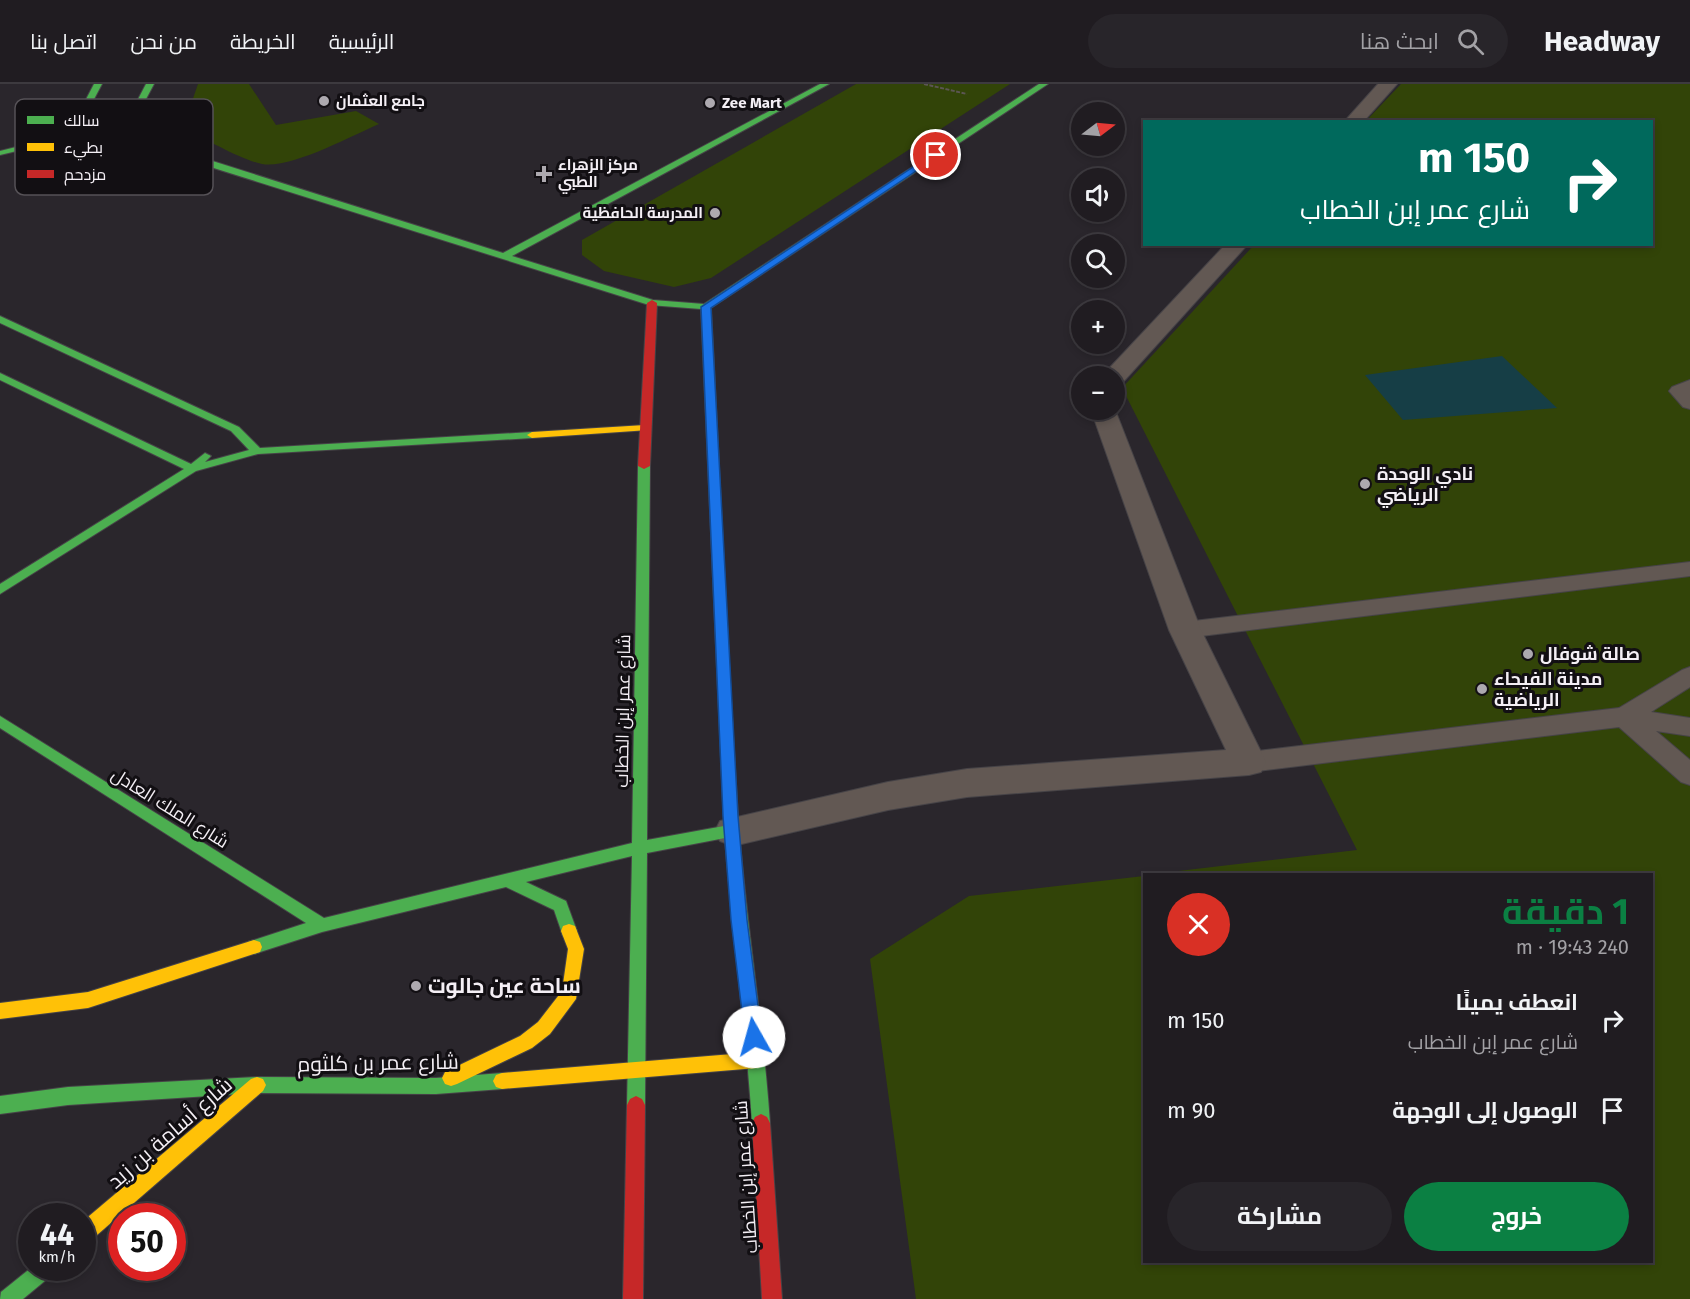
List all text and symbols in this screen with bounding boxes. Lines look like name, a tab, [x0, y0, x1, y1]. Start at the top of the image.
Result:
search box	[1088, 14, 1508, 68]
icon: search	[1454, 25, 1487, 58]
text: Headway	[1544, 25, 1660, 58]
text: ابحث هنا	[1360, 28, 1439, 55]
text: اتصل بنا	[30, 29, 97, 55]
text: من نحن	[130, 29, 197, 55]
text: الخريطة	[230, 29, 296, 55]
text: الرئيسية	[329, 29, 395, 55]
place label: جامع العثمان	[336, 92, 425, 111]
marker: جامع العثمان	[317, 94, 331, 108]
place label: Zee Mart	[722, 94, 782, 112]
marker: Zee Mart	[703, 96, 717, 110]
legend	[15, 99, 213, 195]
north arrow	[1071, 102, 1125, 156]
map controls	[1071, 102, 1125, 420]
text: سالك	[64, 111, 99, 130]
pin	[910, 129, 961, 180]
text: 150 m	[1418, 133, 1530, 183]
text: بطيء	[64, 138, 103, 161]
icon: arrive	[919, 138, 952, 171]
icon: right	[1551, 144, 1629, 222]
place label: مركز الزهراء الطبي	[558, 156, 638, 194]
text: مزدحم	[64, 165, 106, 186]
marker: مركز الزهراء الطبي	[535, 165, 553, 183]
button: sound	[1071, 168, 1125, 222]
text: شارع عمر إبن الخطاب	[1300, 194, 1530, 226]
place label: المدرسة الحافظية	[583, 204, 703, 222]
marker: المدرسة الحافظية	[708, 206, 722, 220]
button: search	[1071, 234, 1125, 288]
button: +	[1071, 300, 1125, 354]
button: −	[1071, 366, 1125, 420]
place label: نادي الوحدة الرياضي	[1377, 463, 1473, 509]
marker: نادي الوحدة الرياضي	[1358, 477, 1372, 491]
street label: شارع عمر إبن الخطاب	[611, 634, 636, 788]
place label: صالة شوفال	[1540, 643, 1640, 665]
marker: صالة شوفال	[1521, 647, 1535, 661]
place label: مدينة الفيحاء الرياضية	[1494, 668, 1603, 711]
marker: مدينة الفيحاء الرياضية	[1475, 682, 1489, 696]
street label: شارع الملك العادل	[107, 763, 233, 854]
text: 1 دقيقة	[1502, 890, 1629, 934]
button: close	[1167, 893, 1230, 956]
text: 240 m · 19:43	[1516, 935, 1629, 959]
place label: ساحة عين جالوت	[428, 973, 581, 999]
marker: ساحة عين جالوت	[409, 979, 423, 993]
text: انعطف يمينًا	[1456, 989, 1578, 1016]
icon: right	[1596, 1004, 1629, 1037]
position arrow	[722, 1005, 786, 1069]
text: 150 m	[1167, 1007, 1225, 1034]
text: شارع عمر إبن الخطاب	[1408, 1030, 1578, 1054]
street label: شارع عمر بن كلثوم	[297, 1049, 459, 1078]
street label: شارع أسامة بن زيد	[102, 1072, 238, 1195]
icon: arrive	[1596, 1094, 1629, 1127]
text: 90 m	[1167, 1097, 1216, 1124]
text: الوصول إلى الوجهة	[1392, 1097, 1578, 1124]
street label: شارع عمر إبن الخطاب	[730, 1100, 763, 1254]
button: مشاركة	[1167, 1182, 1392, 1251]
button: خروج	[1404, 1182, 1629, 1251]
speed limit sign: 50	[108, 1203, 186, 1281]
text: 44	[40, 1217, 74, 1253]
text: km/h	[38, 1248, 76, 1266]

